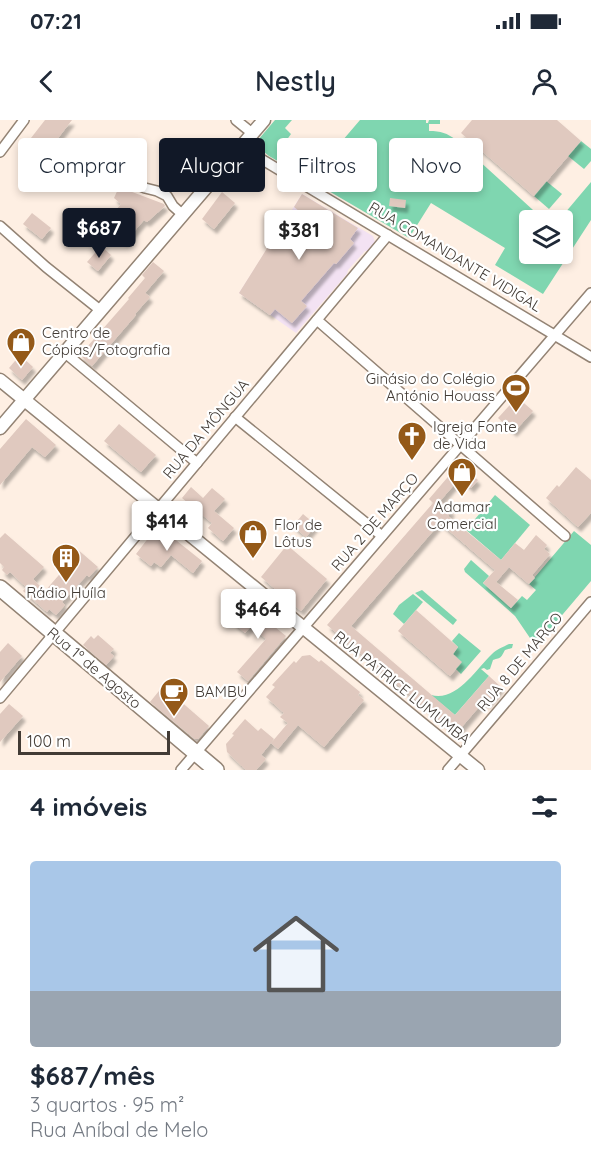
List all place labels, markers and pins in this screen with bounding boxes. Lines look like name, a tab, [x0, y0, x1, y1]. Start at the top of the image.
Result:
pin: $687	[63, 208, 135, 259]
pin: $381	[263, 210, 335, 261]
place label: Centro de Cópias/Fotografia	[42, 323, 170, 359]
shop icon: Centro de Cópias/Fotografia	[5, 326, 37, 368]
place label: Ginásio do Colégio António Houass	[366, 369, 495, 405]
sports icon: Ginásio do Colégio António Houass	[500, 372, 532, 414]
place label: Igreja Fonte de Vida	[433, 417, 517, 453]
church icon: Igreja Fonte de Vida	[396, 420, 428, 462]
shop icon: Adamar Comercial	[446, 456, 478, 498]
place label: Adamar Comercial	[427, 497, 497, 533]
pin: $414	[131, 501, 203, 552]
place label: Flor de Lôtus	[274, 515, 322, 551]
shop icon: Flor de Lôtus	[237, 518, 269, 560]
building icon: Rádio Huíla	[50, 542, 82, 584]
place label: Rádio Huíla	[26, 583, 106, 602]
pin: $464	[222, 589, 294, 640]
cafe icon: BAMBU	[158, 676, 190, 718]
place label: BAMBU	[195, 682, 247, 701]

